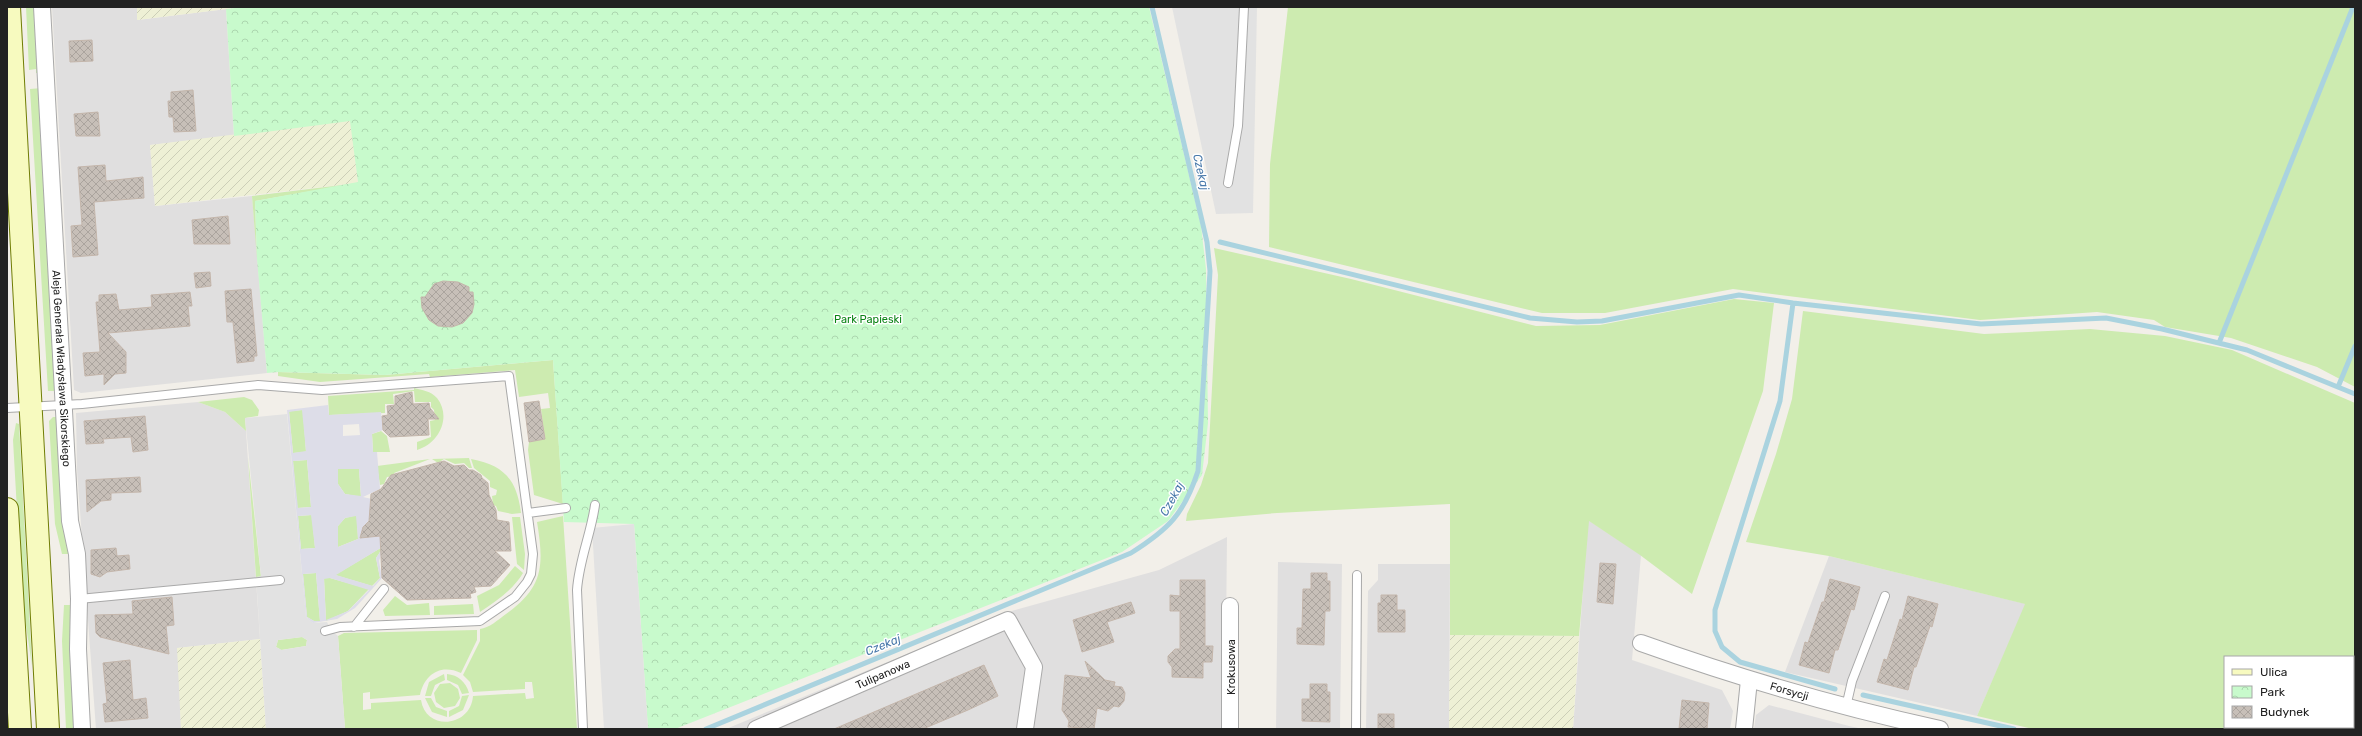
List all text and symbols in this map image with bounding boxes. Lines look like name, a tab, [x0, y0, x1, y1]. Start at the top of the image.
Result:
water label: Czekaj	[1190, 152, 1212, 192]
street label: Aleja Generała Władysława Sikorskiego	[50, 270, 74, 467]
park label: Park Papieski	[834, 313, 902, 326]
water label: Czekaj	[1157, 479, 1188, 519]
water label: Czekaj	[863, 631, 904, 658]
street label: Krokusowa	[1225, 639, 1238, 695]
legend	[2224, 656, 2354, 728]
street label: Tulipanowa	[854, 657, 912, 692]
text: Ulica	[2260, 665, 2287, 679]
street label: Forsycji	[1769, 679, 1810, 703]
text: Park	[2260, 685, 2286, 699]
text: Budynek	[2260, 705, 2310, 719]

